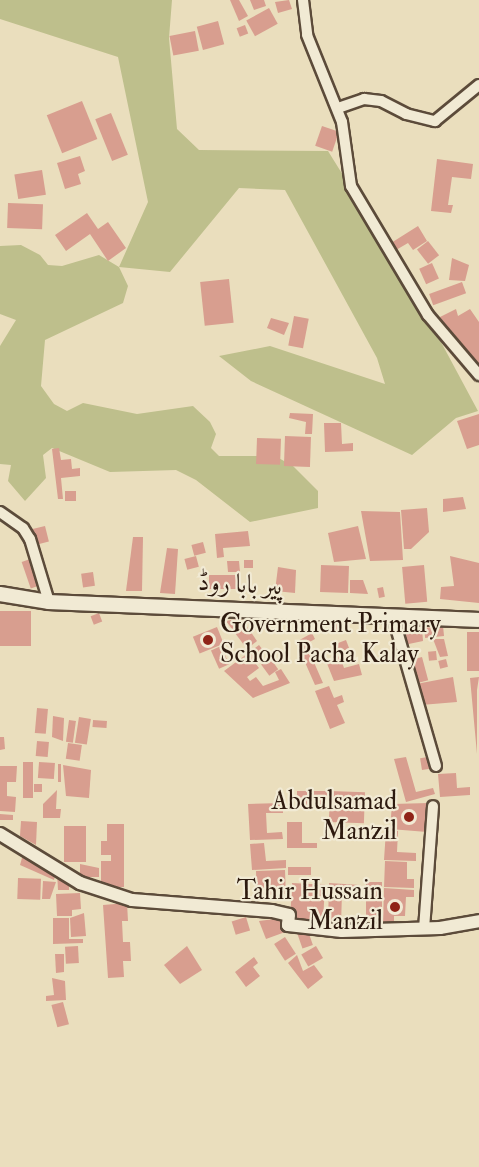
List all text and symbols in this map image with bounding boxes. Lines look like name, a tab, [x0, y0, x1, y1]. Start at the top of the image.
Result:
street label: پیر بابا روڈ	[197, 567, 283, 603]
place label: Government Primary School Pacha Kalay	[220, 609, 441, 670]
marker: Government Primary School Pacha Kalay	[201, 633, 215, 647]
place label: Abdulsamad Manzil	[272, 786, 397, 848]
marker: Abdulsamad Manzil	[402, 810, 416, 824]
place label: Tahir Hussain Manzil	[237, 876, 383, 938]
marker: Tahir Hussain Manzil	[388, 900, 402, 914]

